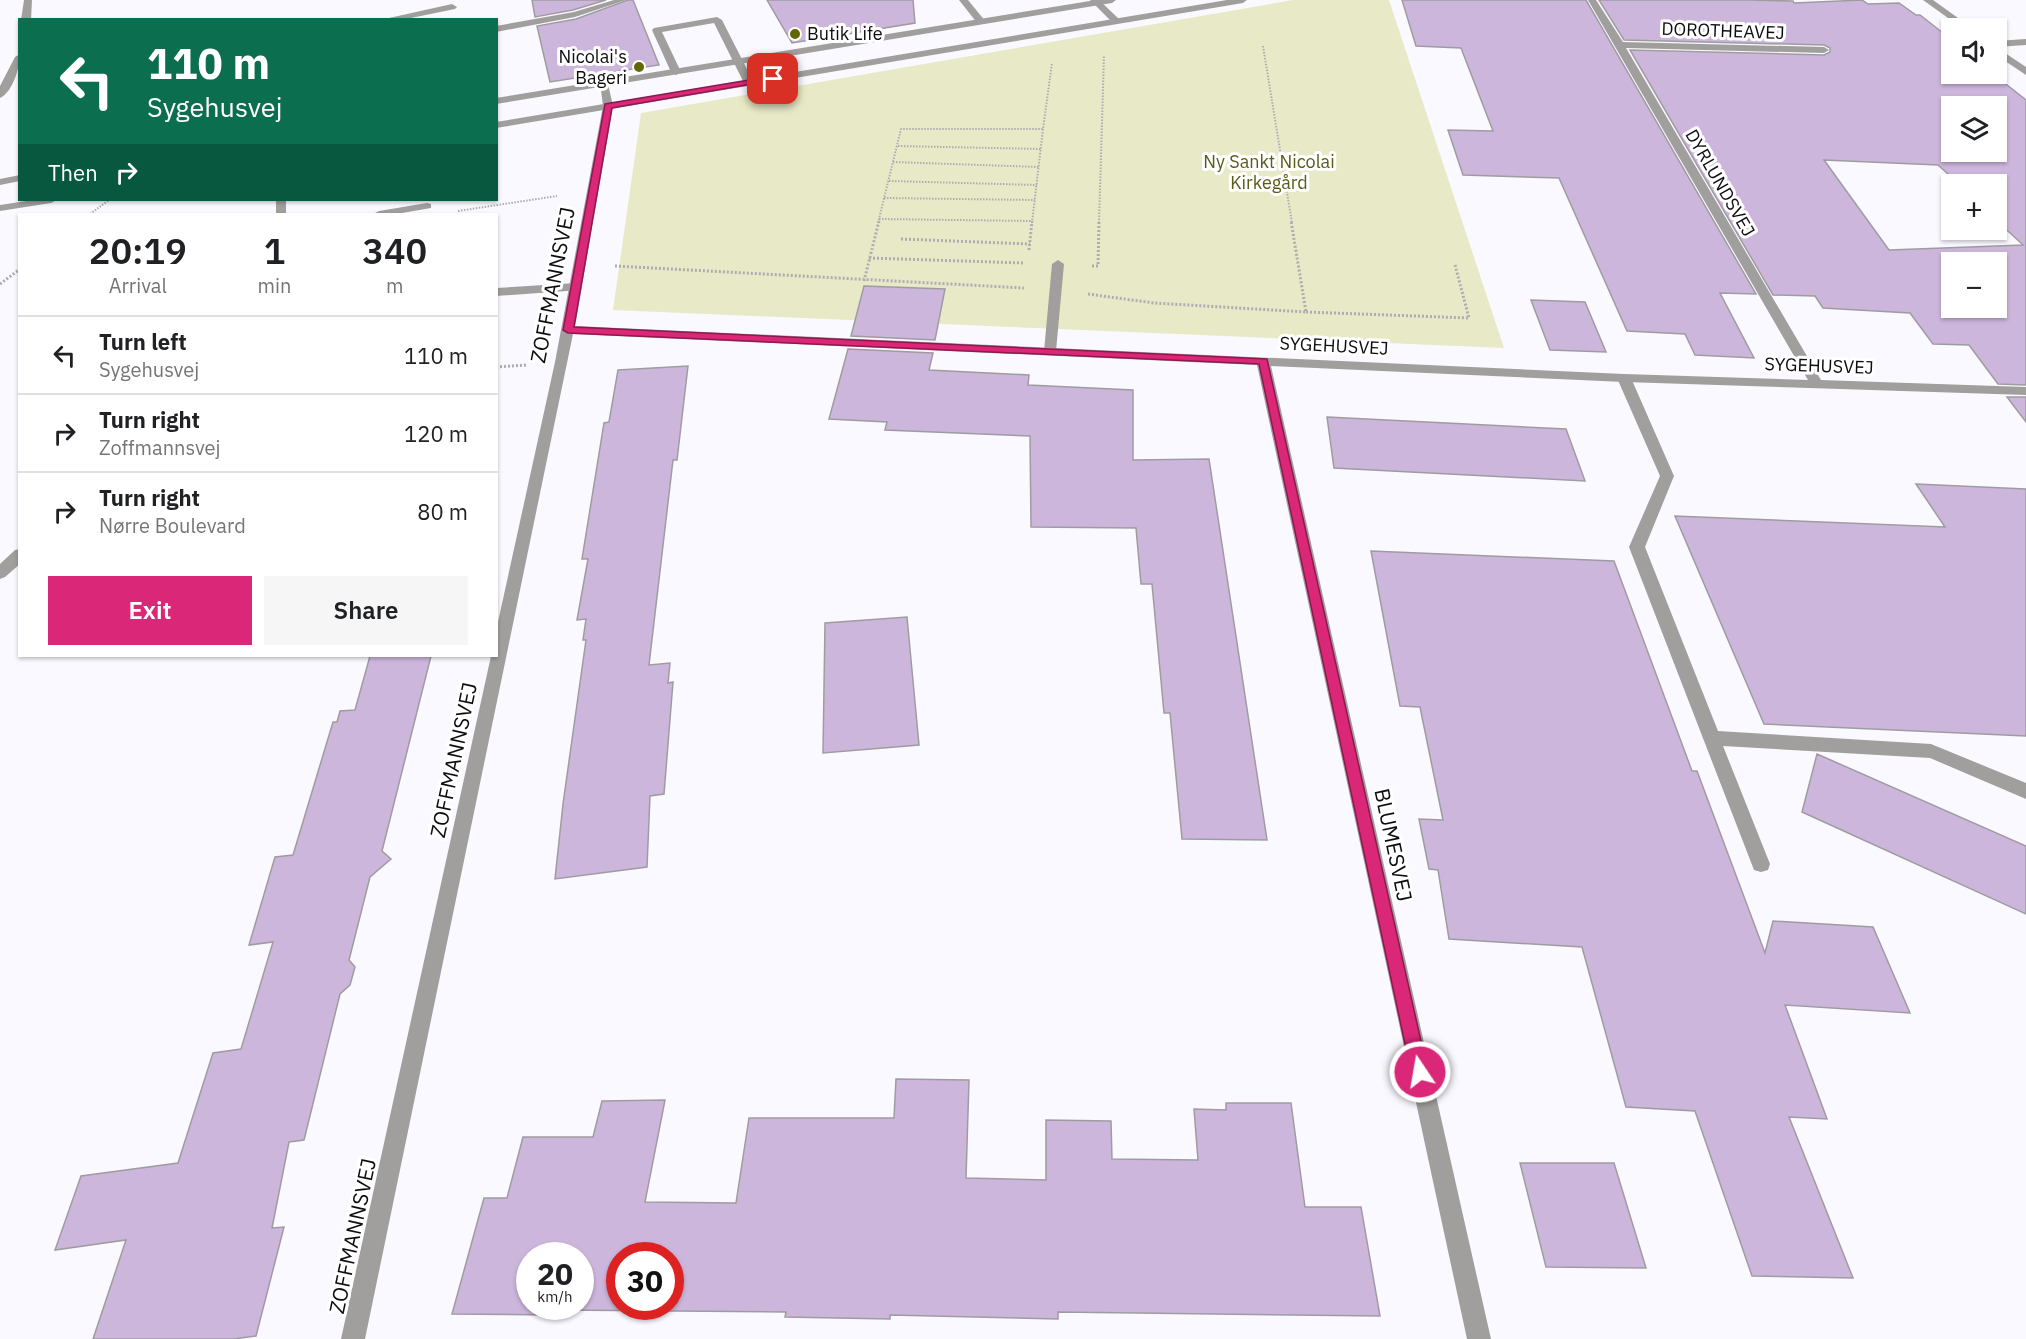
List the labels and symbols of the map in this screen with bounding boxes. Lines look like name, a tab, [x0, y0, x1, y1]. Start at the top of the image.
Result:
street label: DOROTHEAVEJ	[1661, 17, 1785, 44]
place label: Butik Life	[807, 22, 883, 45]
marker: Butik Life	[788, 27, 802, 41]
place label: Nicolai's Bageri	[559, 45, 627, 89]
pin	[747, 53, 798, 104]
marker: Nicolai's Bageri	[632, 60, 646, 74]
street label: DYRLUNDSVEJ	[1680, 125, 1760, 240]
park label: Ny Sankt Nicolai Kirkegård	[1203, 150, 1335, 194]
street label: ZOFFMANNSVEJ	[523, 205, 581, 365]
street label: SYGEHUSVEJ	[1279, 331, 1389, 360]
street label: SYGEHUSVEJ	[1764, 352, 1874, 379]
street label: ZOFFMANNSVEJ	[423, 680, 483, 840]
street label: BLUMESVEJ	[1368, 786, 1420, 904]
position arrow	[1388, 1040, 1452, 1104]
street label: ZOFFMANNSVEJ	[322, 1156, 382, 1316]
speed limit sign: 30	[606, 1242, 684, 1320]

